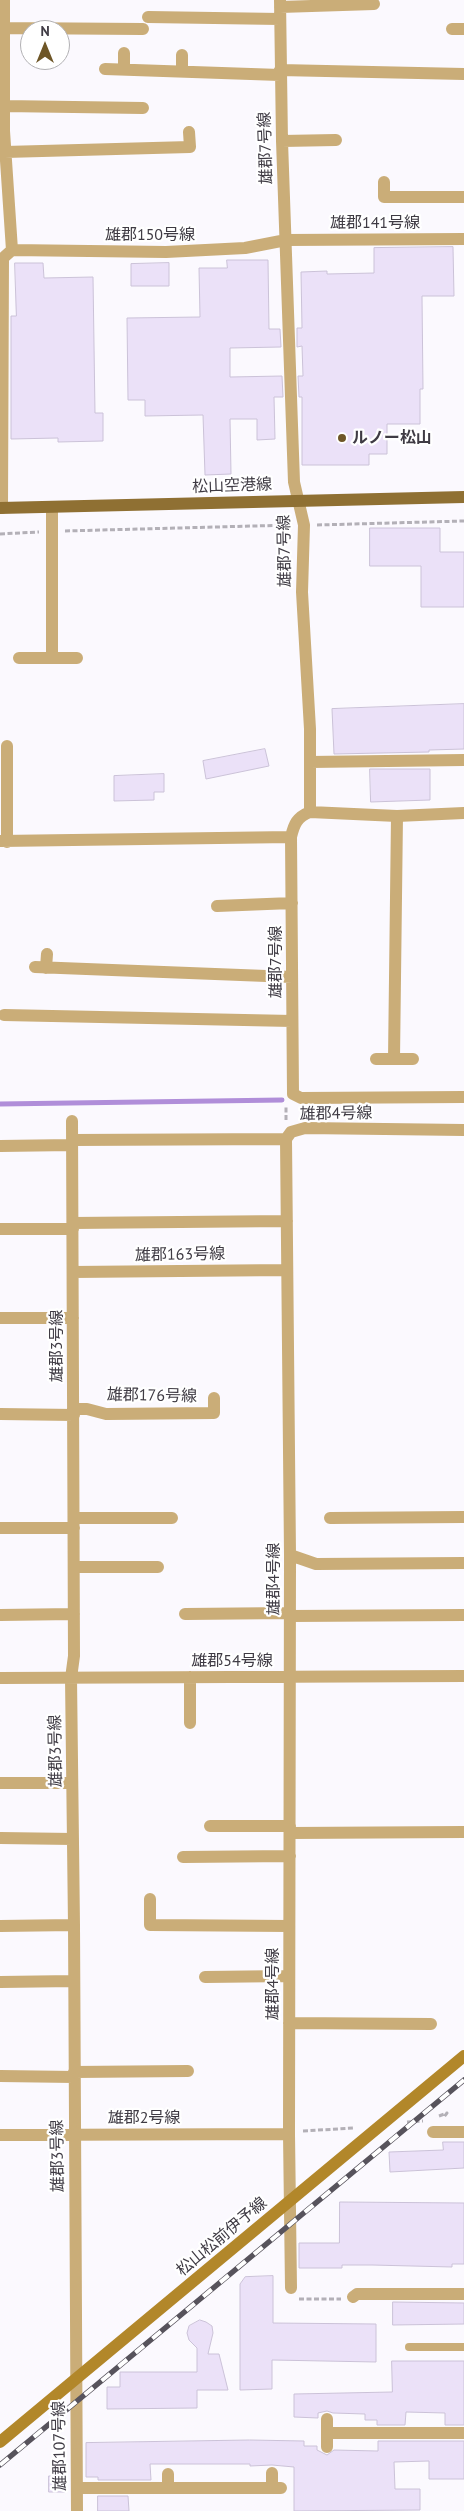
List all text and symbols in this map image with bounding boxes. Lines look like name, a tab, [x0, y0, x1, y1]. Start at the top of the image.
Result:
north arrow	[20, 20, 70, 70]
text: N	[40, 22, 50, 40]
street label: 雄郡7号線	[255, 111, 277, 185]
street label: 雄郡141号線	[330, 213, 420, 233]
street label: 雄郡150号線	[105, 225, 195, 245]
place label: ルノー松山	[352, 428, 432, 448]
marker: ルノー松山	[336, 432, 348, 444]
street label: 松山空港線	[192, 475, 272, 497]
street label: 雄郡7号線	[275, 514, 295, 588]
street label: 雄郡7号線	[266, 926, 286, 998]
street label: 雄郡4号線	[299, 1104, 373, 1124]
street label: 雄郡163号線	[135, 1245, 225, 1265]
street label: 雄郡3号線	[47, 1310, 67, 1382]
street label: 雄郡176号線	[107, 1386, 197, 1406]
street label: 雄郡4号線	[264, 1543, 284, 1615]
street label: 雄郡54号線	[191, 1651, 273, 1671]
street label: 雄郡3号線	[46, 1714, 66, 1788]
street label: 雄郡4号線	[263, 1948, 283, 2020]
street label: 雄郡2号線	[108, 2108, 180, 2128]
street label: 雄郡3号線	[48, 2119, 68, 2193]
street label: 松山松前伊予線	[173, 2194, 271, 2280]
street label: 雄郡107号線	[50, 2401, 70, 2491]

